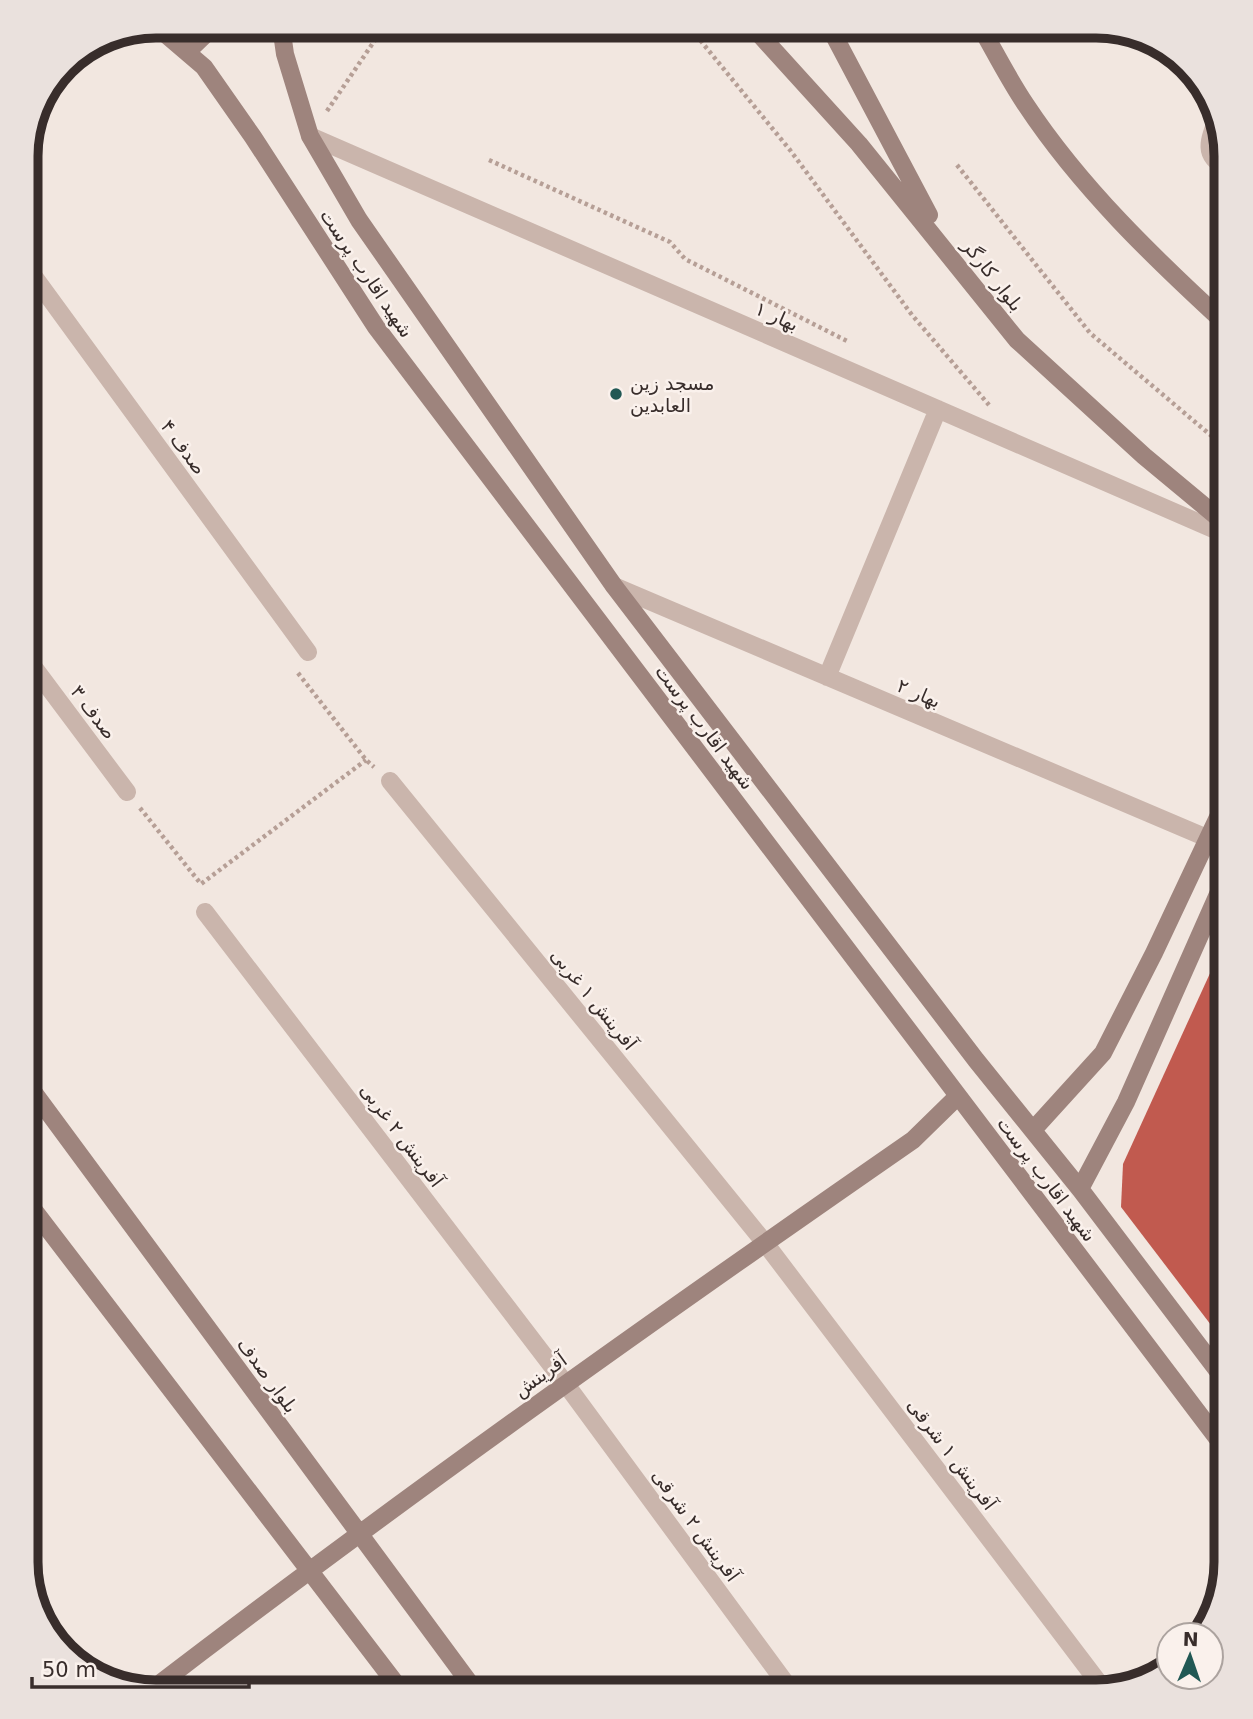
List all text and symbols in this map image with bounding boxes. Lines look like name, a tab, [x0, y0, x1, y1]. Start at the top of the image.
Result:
street label: شهید اقارب پرست	[315, 205, 418, 342]
street label: بلوار کارگر	[957, 234, 1028, 316]
street label: بهار ۱	[751, 297, 802, 336]
place label: مسجد زین العابدین	[630, 372, 714, 417]
marker: مسجد زین العابدین	[608, 386, 624, 402]
street label: صدف ۴	[157, 415, 211, 479]
street label: شهید اقارب پرست	[650, 660, 759, 794]
street label: بهار ۲	[893, 674, 944, 713]
street label: صدف ۳	[67, 681, 121, 743]
street label: آفرینش ۱ غربی	[546, 943, 643, 1055]
street label: آفرینش ۲ غربی	[355, 1078, 449, 1192]
street label: شهید اقارب پرست	[992, 1112, 1101, 1246]
street label: بلوار صدف	[233, 1333, 303, 1418]
street label: آفرینش	[509, 1347, 572, 1402]
street label: آفرینش ۱ شرقی	[902, 1393, 1002, 1515]
street label: آفرینش ۲ شرقی	[647, 1464, 745, 1587]
north arrow	[1155, 1621, 1225, 1691]
text: N	[1182, 1628, 1199, 1650]
scale bar	[32, 1646, 248, 1690]
text: 50 m	[42, 1658, 96, 1682]

